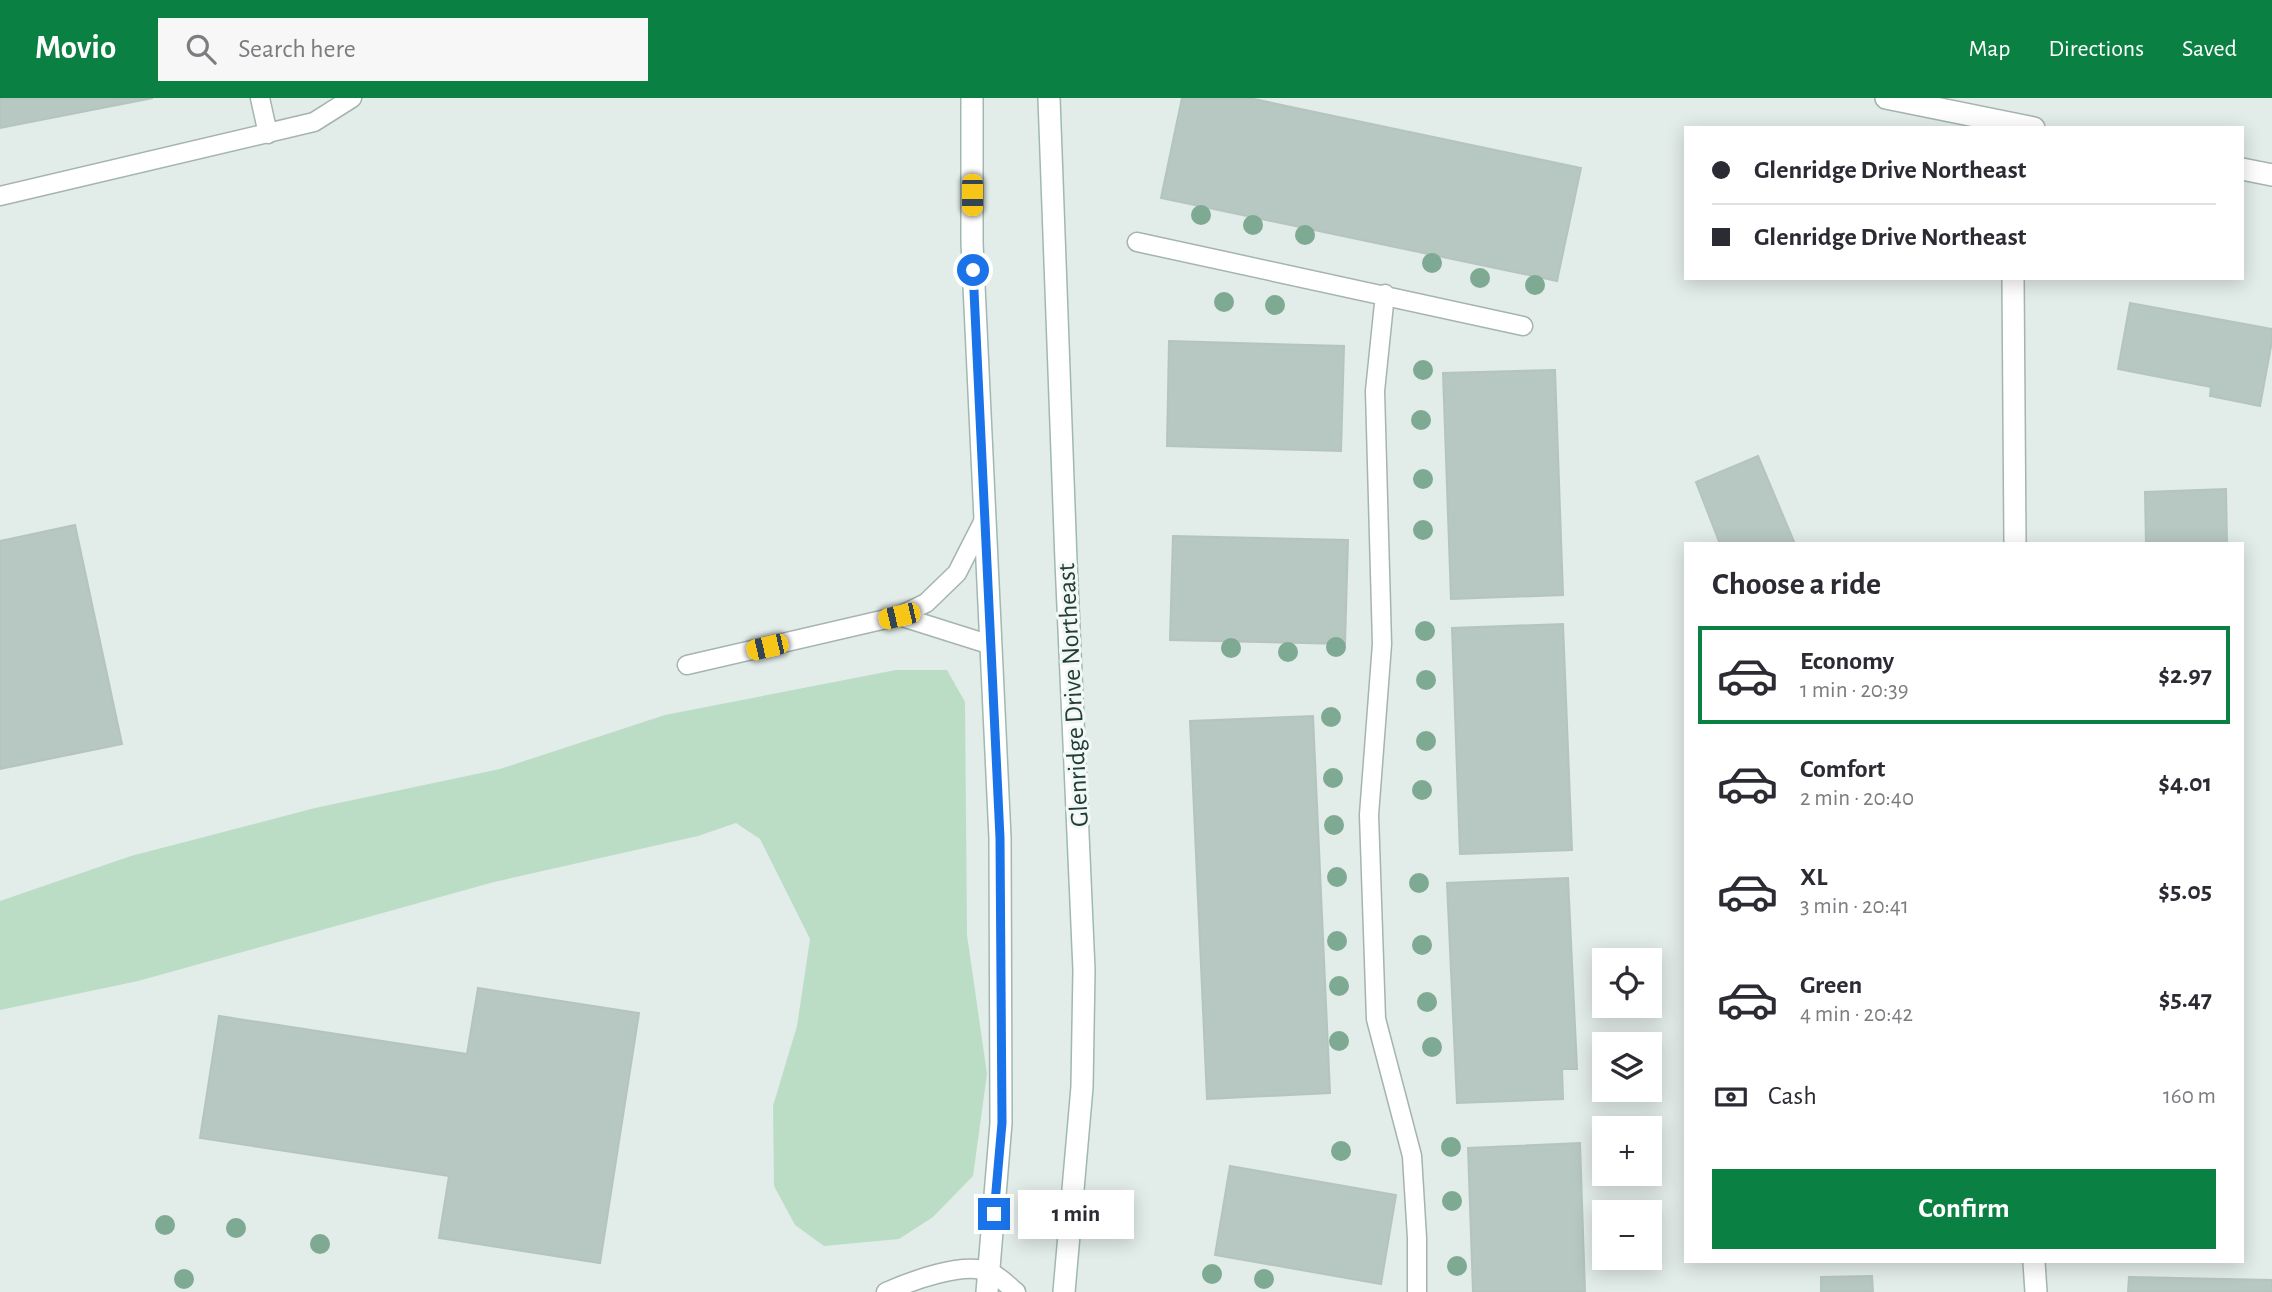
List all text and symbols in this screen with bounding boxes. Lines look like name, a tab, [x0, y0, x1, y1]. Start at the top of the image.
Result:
search box	[158, 18, 648, 81]
icon: search	[182, 30, 220, 68]
text: Movio	[35, 32, 116, 65]
text: Search here	[238, 36, 356, 62]
text: Map	[1968, 37, 2010, 61]
text: Directions	[2048, 37, 2144, 61]
text: Saved	[2182, 37, 2237, 61]
text: Glenridge Drive Northeast	[1754, 157, 2026, 183]
car	[962, 174, 983, 216]
text: Glenridge Drive Northeast	[1754, 224, 2026, 250]
route start	[957, 254, 989, 286]
street label: Glenridge Drive Northeast	[1053, 562, 1093, 828]
text: Choose a ride	[1712, 568, 1881, 600]
car	[877, 601, 922, 631]
car	[745, 632, 790, 662]
icon: car	[1716, 644, 1779, 707]
text: Economy	[1800, 648, 1894, 674]
text: $2.97	[2158, 662, 2212, 688]
text: 1 min · 20:39	[1800, 679, 1909, 702]
icon: car	[1716, 752, 1779, 815]
text: Comfort	[1800, 756, 1885, 782]
text: $4.01	[2158, 770, 2212, 796]
text: 2 min · 20:40	[1800, 787, 1914, 810]
icon: car	[1716, 860, 1779, 923]
text: XL	[1800, 864, 1827, 890]
text: $5.05	[2158, 878, 2212, 904]
text: 3 min · 20:41	[1800, 895, 1909, 918]
map controls	[1592, 948, 1662, 1270]
button: locate	[1592, 948, 1662, 1018]
icon: car	[1716, 968, 1779, 1031]
text: Green	[1800, 972, 1862, 998]
text: $5.47	[2159, 986, 2212, 1012]
text: 4 min · 20:42	[1800, 1003, 1913, 1026]
button: layers	[1592, 1032, 1662, 1102]
icon: cash	[1712, 1078, 1750, 1116]
text: Cash	[1768, 1083, 1817, 1109]
text: 160 m	[2163, 1085, 2216, 1108]
button: +	[1592, 1116, 1662, 1186]
button: Confirm	[1712, 1169, 2216, 1249]
callout: 1 min	[1018, 1190, 1134, 1238]
route end	[978, 1198, 1010, 1230]
button: −	[1592, 1200, 1662, 1270]
text: 1 min	[1052, 1203, 1100, 1226]

